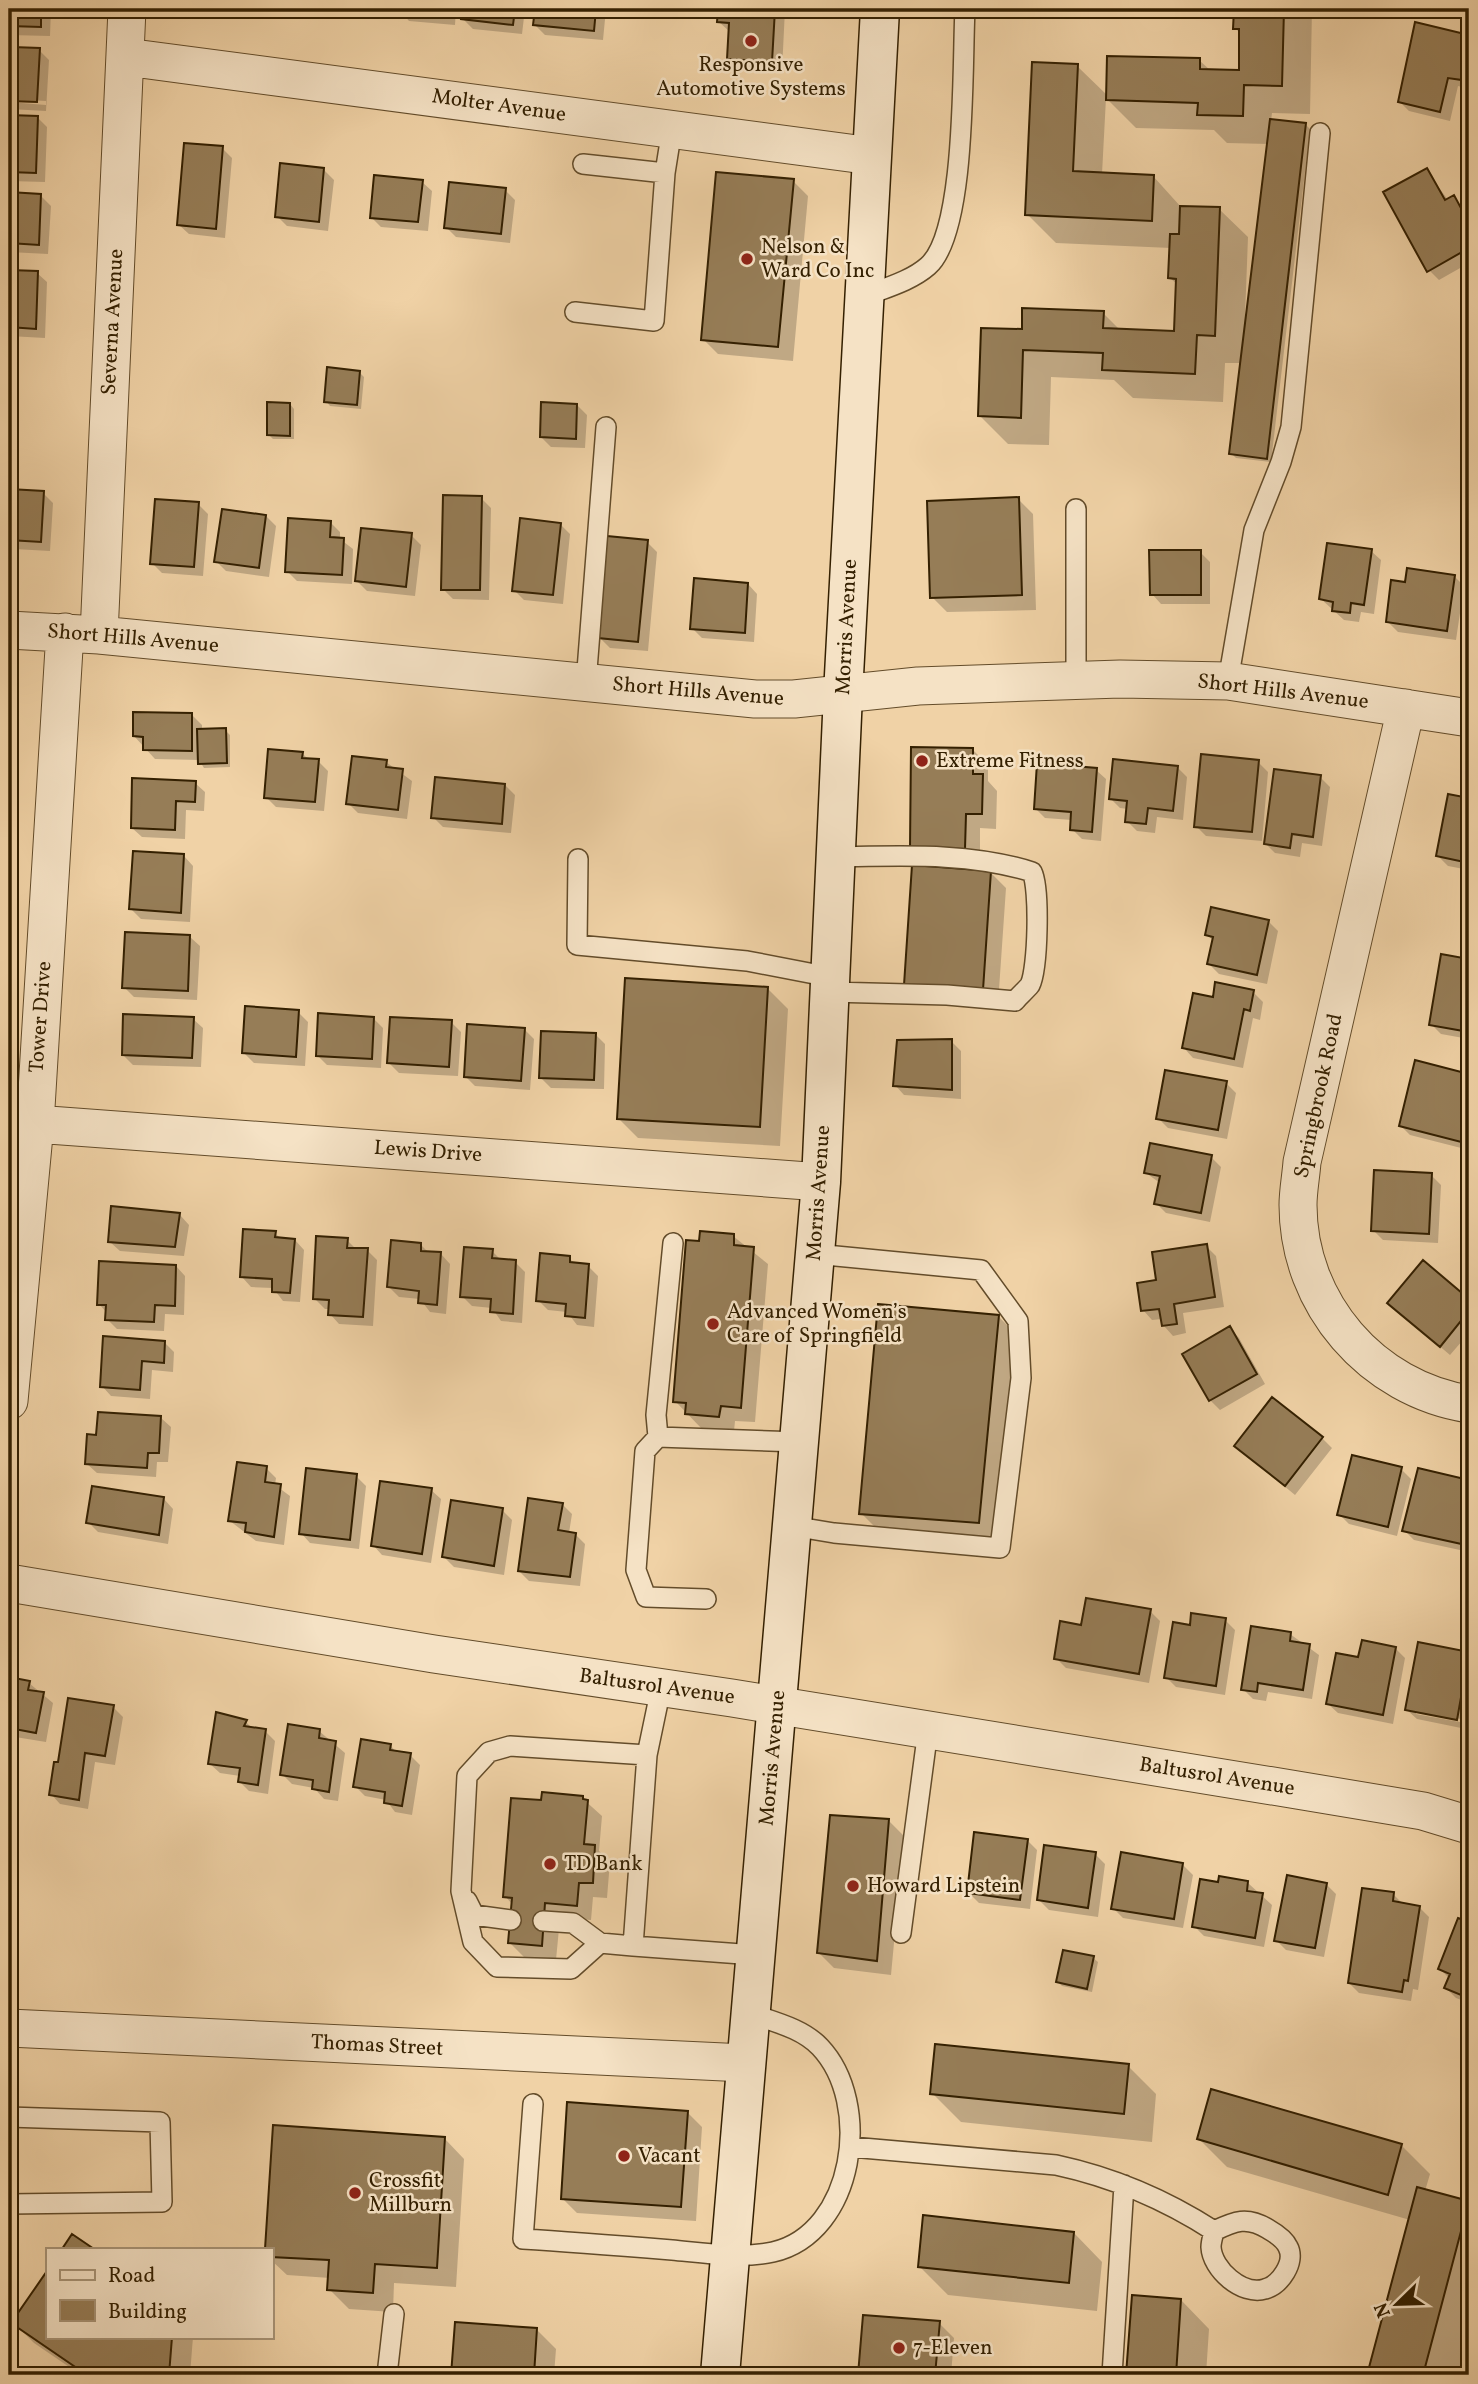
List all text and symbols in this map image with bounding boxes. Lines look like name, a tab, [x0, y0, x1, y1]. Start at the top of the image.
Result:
marker: Responsive Automotive Systems	[743, 33, 759, 49]
place label: Responsive Automotive Systems	[656, 51, 846, 104]
street label: Molter Avenue	[430, 82, 568, 130]
place label: Nelson & Ward Co Inc	[761, 233, 874, 286]
street label: Severna Avenue	[95, 248, 131, 396]
marker: Nelson & Ward Co Inc	[739, 251, 755, 267]
street label: Morris Avenue	[829, 558, 865, 696]
street label: Short Hills Avenue	[46, 617, 220, 661]
street label: Short Hills Avenue	[1196, 667, 1370, 717]
street label: Short Hills Avenue	[611, 670, 785, 714]
place label: Extreme Fitness	[936, 747, 1084, 776]
marker: Extreme Fitness	[914, 753, 930, 769]
street label: Tower Drive	[23, 960, 59, 1074]
street label: Springbrook Road	[1287, 1011, 1351, 1181]
street label: Morris Avenue	[800, 1124, 838, 1262]
street label: Lewis Drive	[373, 1134, 483, 1170]
place label: Advanced Women’s Care of Springfield	[727, 1298, 907, 1351]
marker: Advanced Women’s Care of Springfield	[705, 1316, 721, 1332]
street label: Baltusrol Avenue	[577, 1662, 737, 1712]
street label: Morris Avenue	[753, 1689, 793, 1827]
street label: Baltusrol Avenue	[1137, 1750, 1297, 1804]
place label: TD Bank	[564, 1850, 643, 1879]
marker: TD Bank	[542, 1856, 558, 1872]
place label: Howard Lipstein	[867, 1872, 1020, 1901]
marker: Howard Lipstein	[845, 1878, 861, 1894]
street label: Thomas Street	[310, 2028, 444, 2064]
place label: Vacant	[638, 2142, 701, 2171]
marker: Vacant	[616, 2148, 632, 2164]
place label: Crossfit Millburn	[369, 2167, 452, 2220]
marker: Crossfit Millburn	[347, 2185, 363, 2201]
legend	[46, 2248, 273, 2338]
text: Road	[108, 2262, 155, 2291]
north arrow	[1362, 2268, 1432, 2338]
text: Building	[108, 2298, 187, 2327]
text: N	[1368, 2298, 1398, 2321]
place label: 7-Eleven	[913, 2334, 993, 2363]
marker: 7-Eleven	[891, 2340, 907, 2356]

